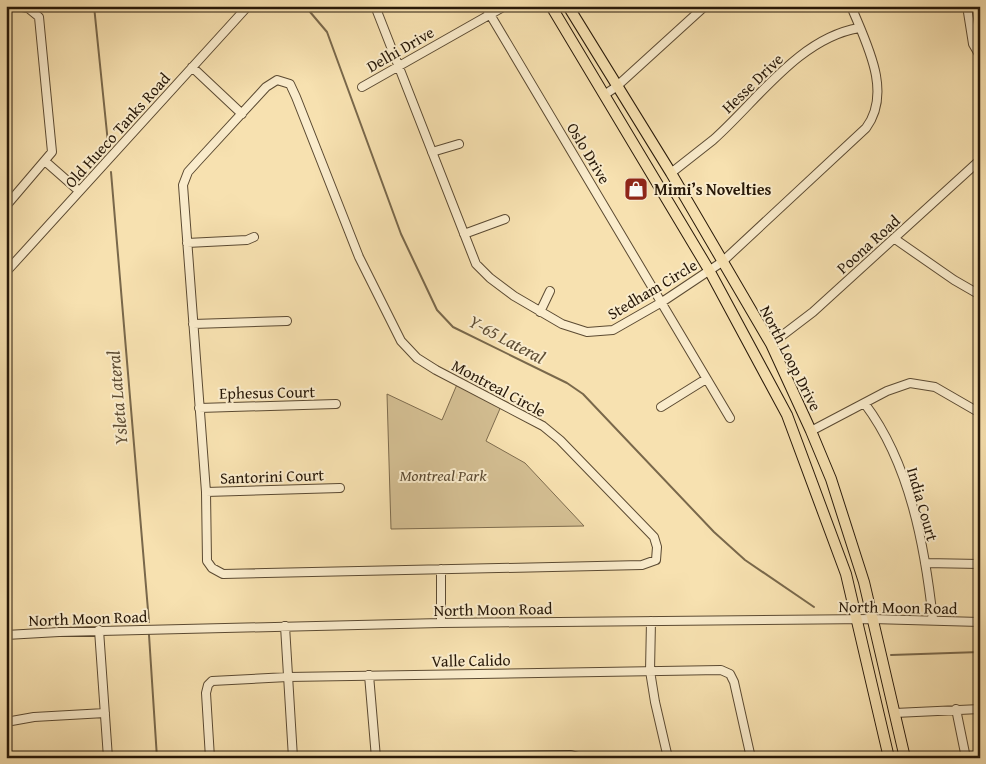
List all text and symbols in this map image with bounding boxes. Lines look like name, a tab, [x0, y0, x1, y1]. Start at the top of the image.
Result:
street label: Delhi Drive	[362, 20, 438, 78]
street label: Hesse Drive	[716, 47, 788, 119]
street label: Old Hueco Tanks Road	[58, 67, 176, 193]
street label: Oslo Drive	[561, 118, 617, 188]
shop icon: Mimi’s Novelties	[623, 176, 649, 202]
place label: Mimi’s Novelties	[654, 177, 772, 201]
street label: Poona Road	[831, 209, 906, 279]
street label: Stedham Circle	[603, 253, 701, 325]
street label: North Loop Drive	[754, 301, 828, 415]
water label: Y-65 Lateral	[464, 308, 550, 371]
water label: Ysleta Lateral	[99, 349, 135, 446]
street label: Montreal Circle	[448, 353, 550, 423]
street label: Ephesus Court	[219, 379, 315, 405]
street label: Santorini Court	[220, 462, 325, 490]
park label: Montreal Park	[399, 463, 487, 487]
street label: India Court	[901, 464, 945, 544]
street label: North Moon Road	[838, 594, 958, 620]
street label: North Moon Road	[433, 596, 553, 622]
street label: North Moon Road	[28, 604, 148, 632]
street label: Valle Calido	[431, 647, 511, 673]

